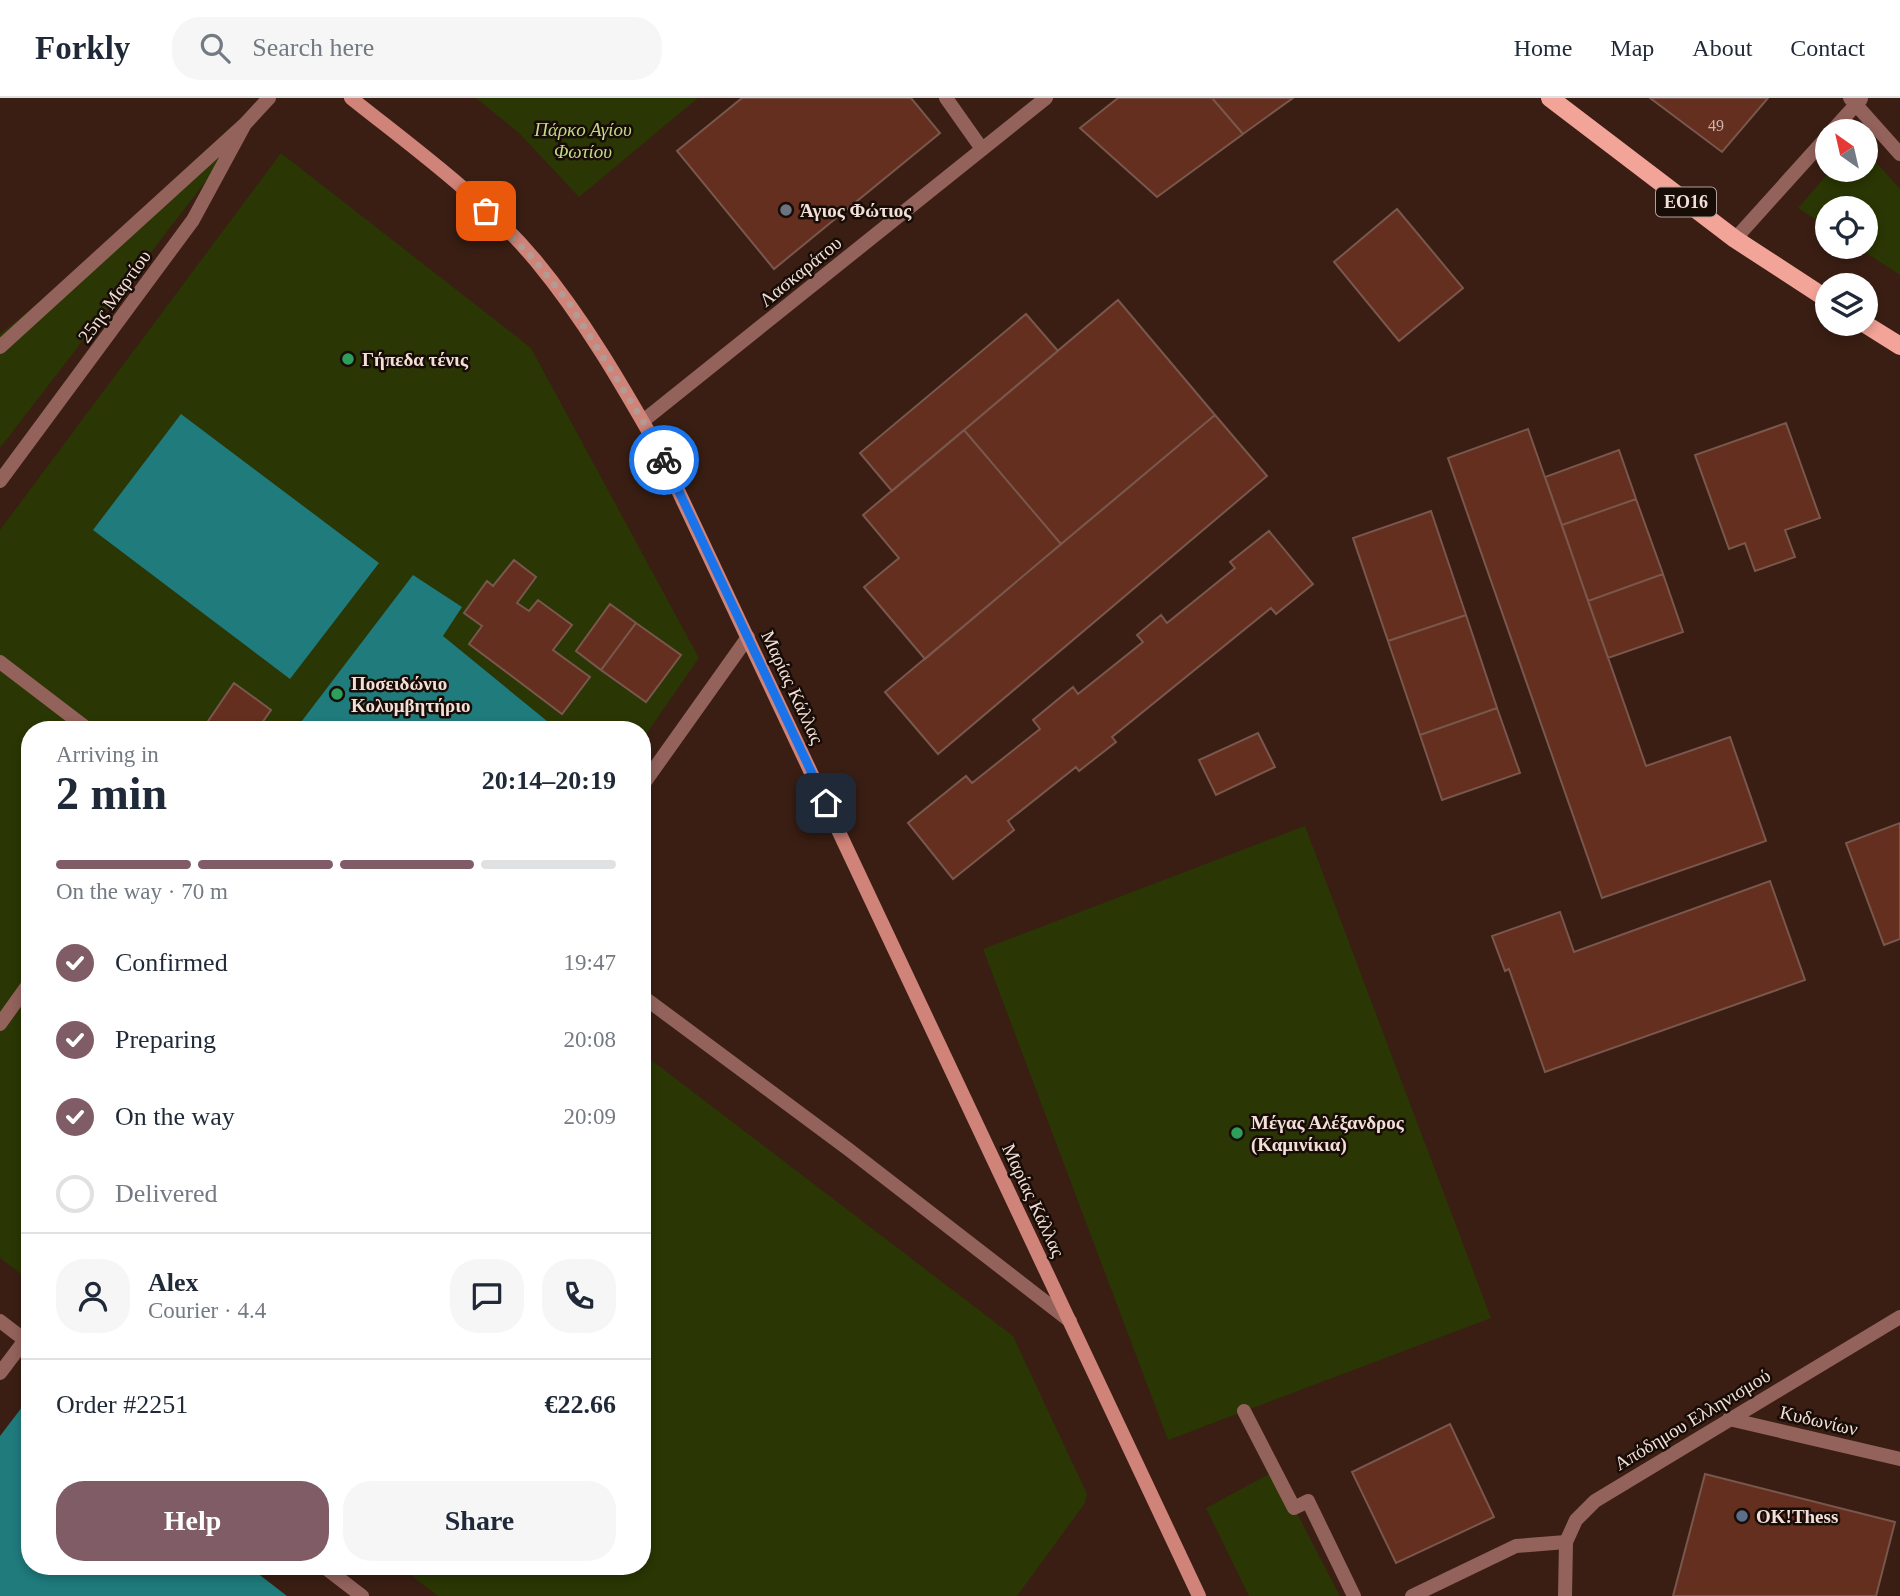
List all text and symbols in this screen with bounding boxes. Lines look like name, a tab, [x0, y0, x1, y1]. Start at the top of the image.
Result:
search box	[172, 17, 662, 80]
icon: search	[196, 29, 234, 67]
text: Forkly	[35, 30, 130, 66]
text: Search here	[252, 33, 374, 62]
text: Home	[1514, 35, 1572, 61]
text: Map	[1610, 35, 1654, 61]
text: About	[1692, 35, 1752, 61]
text: Contact	[1790, 35, 1865, 61]
house number: 49	[1708, 117, 1724, 134]
park label: Πάρκο Αγίου Φωτίου	[533, 119, 632, 162]
north arrow	[1815, 119, 1878, 182]
map controls	[1815, 119, 1878, 336]
pin	[456, 181, 516, 241]
road number: ΕΟ16	[1656, 188, 1716, 217]
icon: bag	[467, 192, 505, 230]
button: locate	[1815, 196, 1878, 259]
place label: Άγιος Φώτιος	[800, 200, 912, 221]
marker: Άγιος Φώτιος	[778, 202, 794, 218]
street label: Λασκαράτου	[755, 232, 846, 311]
street label: 25ης Μαρτίου	[74, 246, 155, 347]
button: layers	[1815, 273, 1878, 336]
place label: Γήπεδα τένις	[362, 349, 469, 370]
marker: Γήπεδα τένις	[340, 351, 356, 367]
courier	[629, 425, 699, 495]
icon: bike	[645, 441, 683, 479]
street label: Μαρίας Κάλλας	[757, 627, 828, 748]
place label: Ποσειδώνιο Κολυμβητήριο	[351, 673, 471, 716]
marker: Ποσειδώνιο Κολυμβητήριο	[329, 686, 345, 702]
text: Arriving in	[56, 742, 159, 767]
text: 20:14–20:19	[482, 766, 616, 795]
text: 2 min	[56, 768, 167, 819]
pin	[796, 773, 856, 833]
icon: home	[807, 784, 845, 822]
text: On the way · 70 m	[56, 879, 228, 904]
icon: check	[56, 944, 94, 982]
text: Confirmed	[115, 948, 228, 977]
text: 19:47	[564, 950, 616, 975]
icon: check	[56, 1021, 94, 1059]
text: Preparing	[115, 1025, 216, 1054]
text: 20:08	[564, 1027, 616, 1052]
icon: check	[56, 1098, 94, 1136]
text: On the way	[115, 1102, 235, 1131]
text: 20:09	[564, 1104, 616, 1129]
place label: Μέγας Αλέξανδρος (Καμινίκια)	[1251, 1112, 1405, 1156]
marker: Μέγας Αλέξανδρος (Καμινίκια)	[1229, 1125, 1245, 1141]
street label: Μαρίας Κάλλας	[998, 1140, 1069, 1261]
text: Delivered	[115, 1179, 218, 1208]
button: person	[56, 1259, 130, 1333]
button: chat	[450, 1259, 524, 1333]
button: phone	[542, 1259, 616, 1333]
text: Alex	[148, 1268, 199, 1297]
text: Courier · 4.4	[148, 1298, 266, 1323]
street label: Απόδημου Ελληνισμού	[1610, 1364, 1774, 1474]
text: Order #2251	[56, 1390, 188, 1419]
text: €22.66	[545, 1390, 616, 1419]
street label: Κυδωνίων	[1778, 1401, 1860, 1440]
button: Help	[56, 1481, 329, 1561]
button: Share	[343, 1481, 616, 1561]
place label: OK!Thess	[1756, 1506, 1838, 1527]
marker: OK!Thess	[1734, 1508, 1750, 1524]

